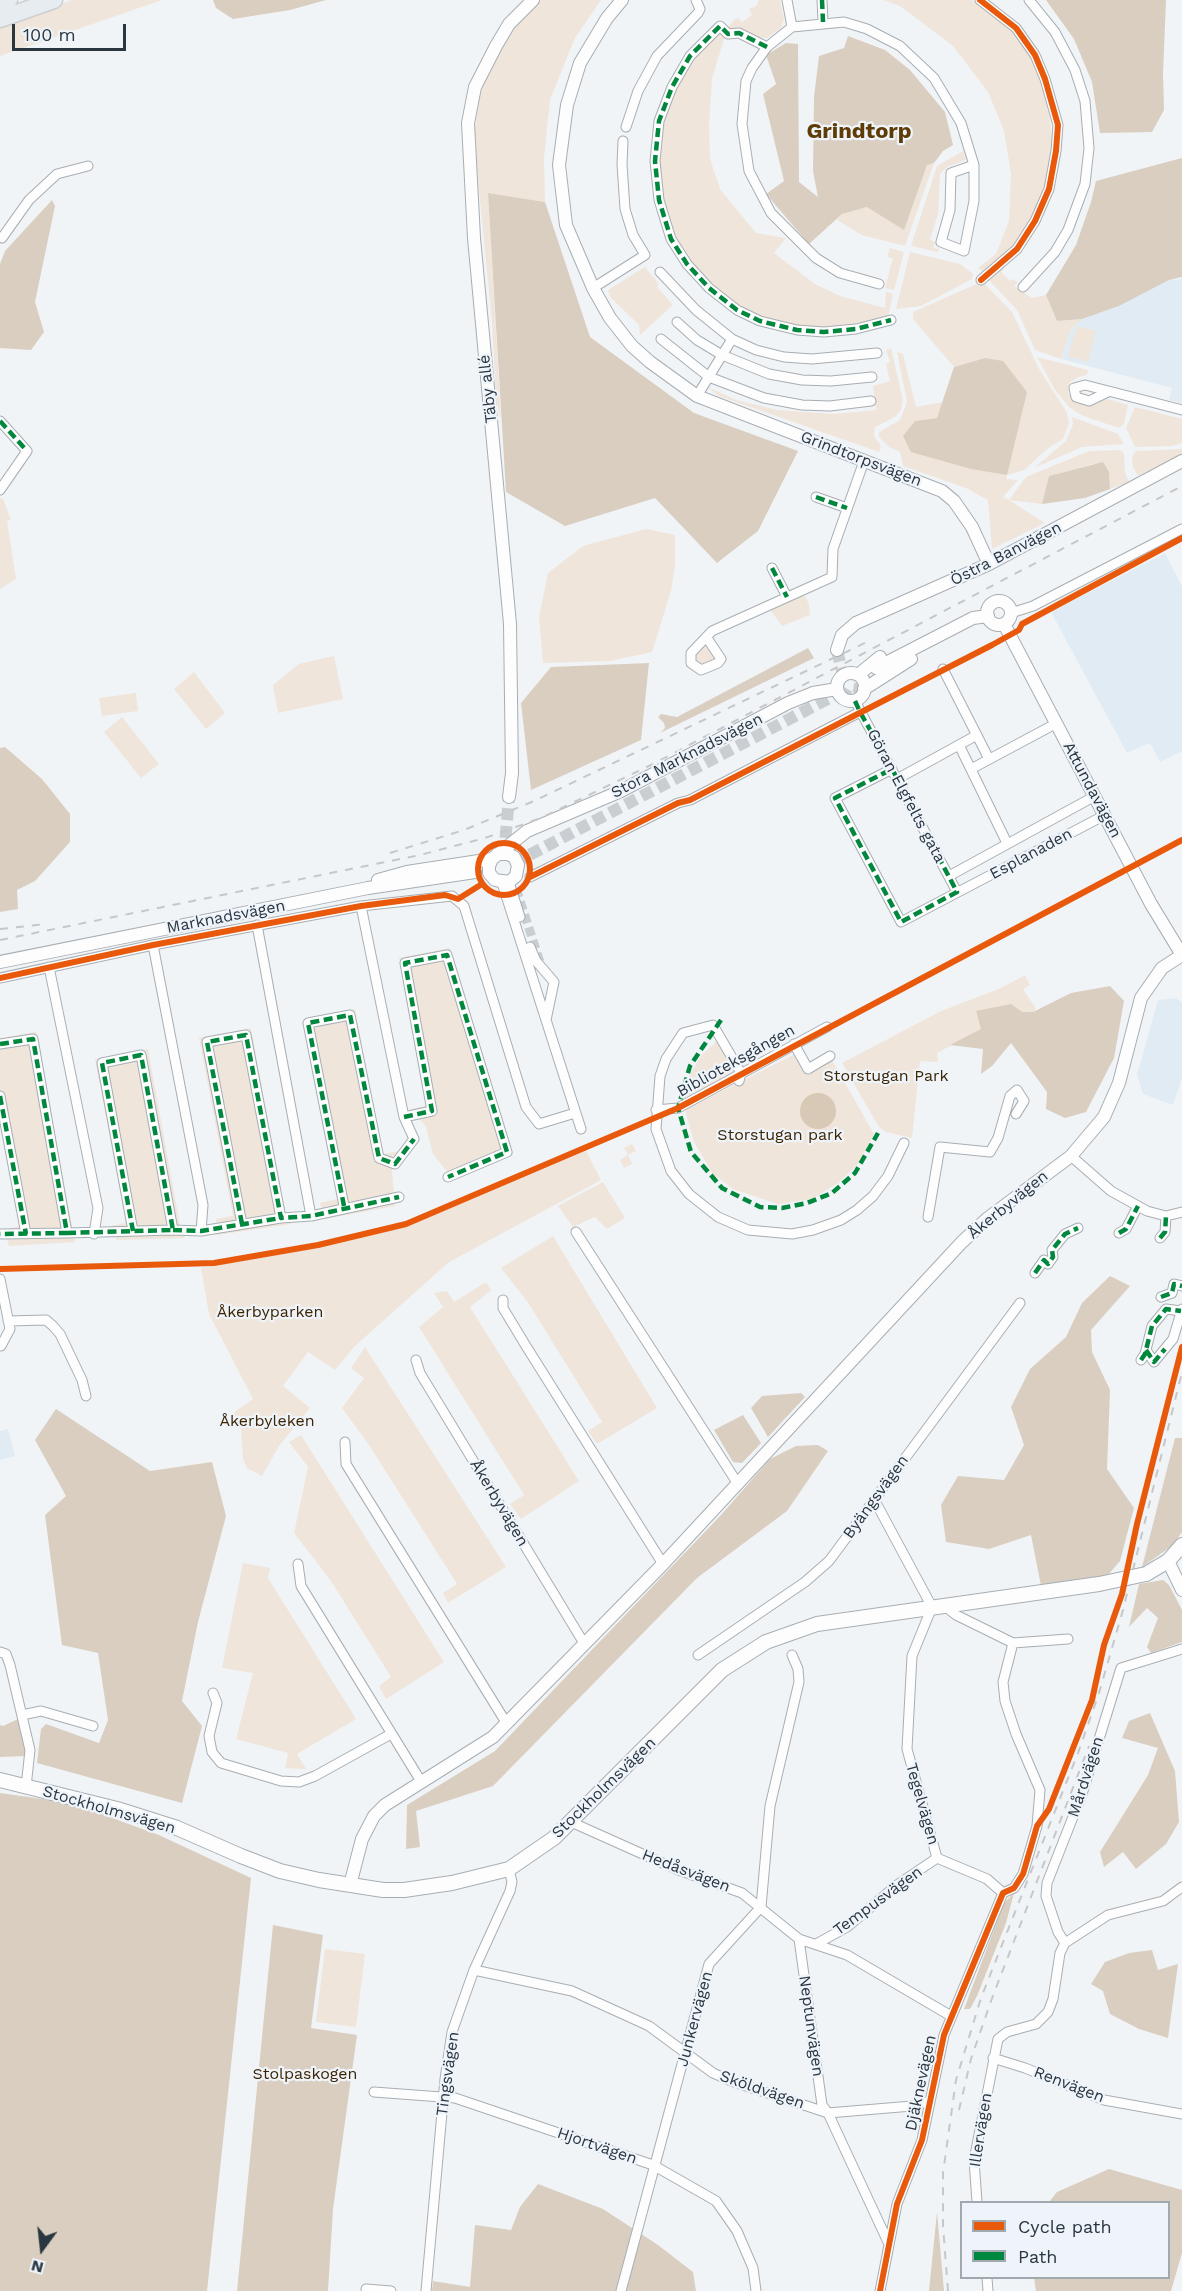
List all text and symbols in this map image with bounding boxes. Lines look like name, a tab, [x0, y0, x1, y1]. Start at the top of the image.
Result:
scale bar	[15, 12, 129, 50]
text: 100 m	[23, 24, 76, 45]
district label: Grindtorp	[806, 119, 912, 145]
street label: Täby allé	[475, 354, 501, 424]
street label: Grindtorpsvägen	[798, 427, 924, 491]
street label: Östra Banvägen	[947, 518, 1065, 590]
street label: Stora Marknadsvägen	[608, 709, 766, 803]
street label: Göran Elgfelts gata	[863, 726, 949, 866]
street label: Attundavägen	[1059, 739, 1125, 841]
street label: Esplanaden	[986, 824, 1076, 884]
street label: Marknadsvägen	[165, 896, 287, 938]
street label: Biblioteksgången	[674, 1021, 798, 1101]
park label: Storstugan Park	[823, 1066, 949, 1086]
park label: Storstugan park	[717, 1125, 843, 1145]
street label: Åkerbyvägen	[964, 1167, 1052, 1243]
park label: Åkerbyparken	[217, 1302, 323, 1322]
park label: Åkerbyleken	[219, 1411, 315, 1431]
street label: Byängsvägen	[839, 1451, 913, 1543]
street label: Åkerbyvägen	[466, 1456, 532, 1550]
street label: Stockholmsvägen	[548, 1733, 660, 1843]
street label: Mårdvägen	[1064, 1734, 1108, 1820]
street label: Tegelvägen	[901, 1761, 943, 1847]
street label: Stockholmsvägen	[40, 1782, 178, 1838]
street label: Hedåsvägen	[639, 1845, 733, 1897]
street label: Tempusvägen	[830, 1862, 926, 1940]
street label: Junkervägen	[673, 1969, 717, 2069]
street label: Neptunvägen	[794, 1974, 828, 2078]
street label: Tingsvägen	[433, 2031, 463, 2117]
street label: Djäknevägen	[901, 2033, 941, 2133]
street label: Renvägen	[1031, 2063, 1107, 2107]
park label: Stolpaskogen	[252, 2064, 358, 2084]
street label: Sköldvägen	[717, 2067, 807, 2113]
street label: Illervägen	[966, 2091, 996, 2169]
street label: Hjortvägen	[555, 2123, 639, 2169]
legend	[960, 2201, 1170, 2279]
text: Cycle path	[1018, 2216, 1112, 2237]
north arrow	[12, 2219, 72, 2279]
text: Path	[1018, 2246, 1058, 2267]
text: N	[29, 2256, 45, 2278]

